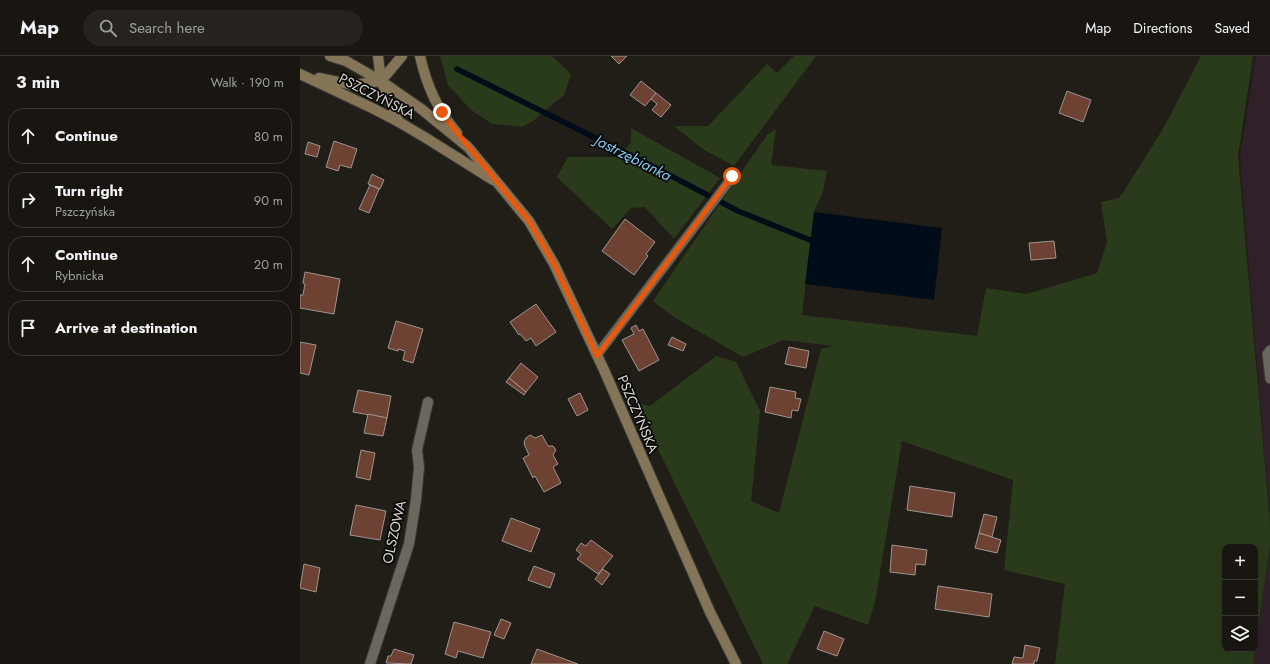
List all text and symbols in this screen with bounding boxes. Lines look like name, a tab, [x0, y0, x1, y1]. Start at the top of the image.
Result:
search box	[83, 10, 363, 46]
text: Map	[20, 14, 59, 41]
icon: search	[97, 17, 119, 39]
text: Search here	[129, 17, 205, 39]
text: Map	[1085, 18, 1111, 38]
text: Directions	[1133, 18, 1193, 38]
text: Saved	[1215, 18, 1250, 38]
street label: PSZCZYŃSKA	[335, 68, 419, 124]
text: 3 min	[16, 70, 60, 94]
text: Walk · 190 m	[211, 73, 284, 92]
route end	[433, 103, 451, 121]
icon: ahead	[17, 125, 39, 147]
text: Continue	[55, 125, 118, 147]
text: 80 m	[254, 127, 283, 146]
water label: Jastrzębianka	[588, 128, 676, 187]
route start	[723, 167, 741, 185]
text: Turn right	[55, 180, 123, 202]
icon: right	[17, 189, 39, 211]
text: 90 m	[254, 191, 283, 210]
text: Pszczyńska	[55, 202, 115, 221]
text: Continue	[55, 244, 118, 266]
icon: ahead	[17, 253, 39, 275]
text: 20 m	[254, 255, 283, 274]
text: Rybnicka	[55, 266, 104, 285]
icon: arrive	[17, 317, 39, 339]
text: Arrive at destination	[55, 317, 197, 339]
street label: PSZCZYŃSKA	[613, 372, 664, 457]
street label: OLSZOWA	[377, 498, 411, 566]
map controls	[1222, 544, 1258, 652]
button: +	[1222, 544, 1258, 580]
button: −	[1222, 580, 1258, 616]
button: layers	[1222, 616, 1258, 652]

